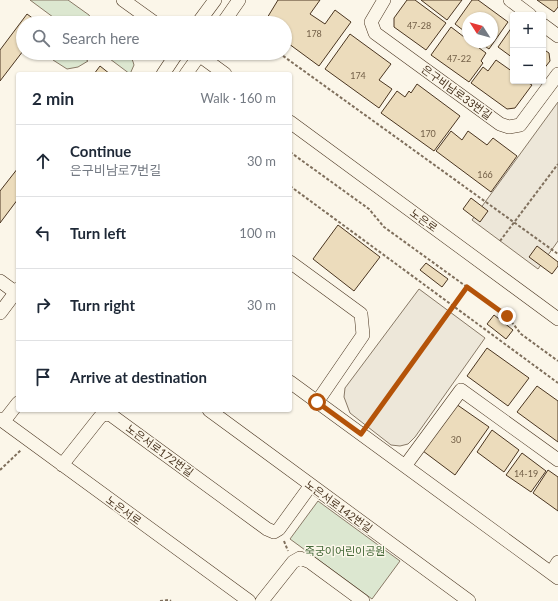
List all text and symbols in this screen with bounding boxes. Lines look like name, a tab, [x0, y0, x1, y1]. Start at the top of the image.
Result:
north arrow	[462, 12, 498, 48]
map controls	[510, 12, 546, 84]
button: +	[510, 12, 546, 48]
search box	[16, 16, 292, 60]
house number: 47-28	[407, 20, 431, 31]
icon: search	[30, 27, 52, 49]
house number: 178	[306, 28, 322, 39]
text: Search here	[62, 29, 139, 47]
button: −	[510, 48, 546, 84]
house number: 47-22	[447, 53, 471, 64]
street label: 은구비남로33번길	[419, 62, 495, 122]
house number: 174	[350, 70, 366, 81]
text: 2 min	[32, 88, 74, 109]
text: Walk · 160 m	[200, 90, 276, 106]
house number: 170	[420, 128, 436, 139]
text: Continue	[70, 142, 131, 160]
icon: ahead	[32, 150, 54, 172]
text: 30 m	[247, 153, 276, 169]
text: 은구비남로7번길	[70, 162, 161, 178]
house number: 166	[477, 169, 493, 180]
street label: 노은로	[408, 206, 440, 234]
icon: left	[32, 222, 54, 244]
text: Turn left	[70, 224, 126, 242]
text: 100 m	[239, 225, 276, 241]
icon: right	[32, 294, 54, 316]
text: Turn right	[70, 296, 135, 314]
text: 30 m	[247, 297, 276, 313]
route end	[498, 307, 516, 325]
icon: arrive	[32, 366, 54, 388]
text: Arrive at destination	[70, 368, 207, 386]
route start	[308, 393, 326, 411]
street label: 노은서로172번길	[124, 421, 196, 479]
house number: 30	[451, 434, 461, 445]
house number: 14-19	[514, 468, 538, 479]
street label: 노은서로142번길	[303, 477, 375, 535]
street label: 노은서로	[104, 493, 144, 527]
park label: 죽궁이어린이공원	[305, 544, 385, 557]

